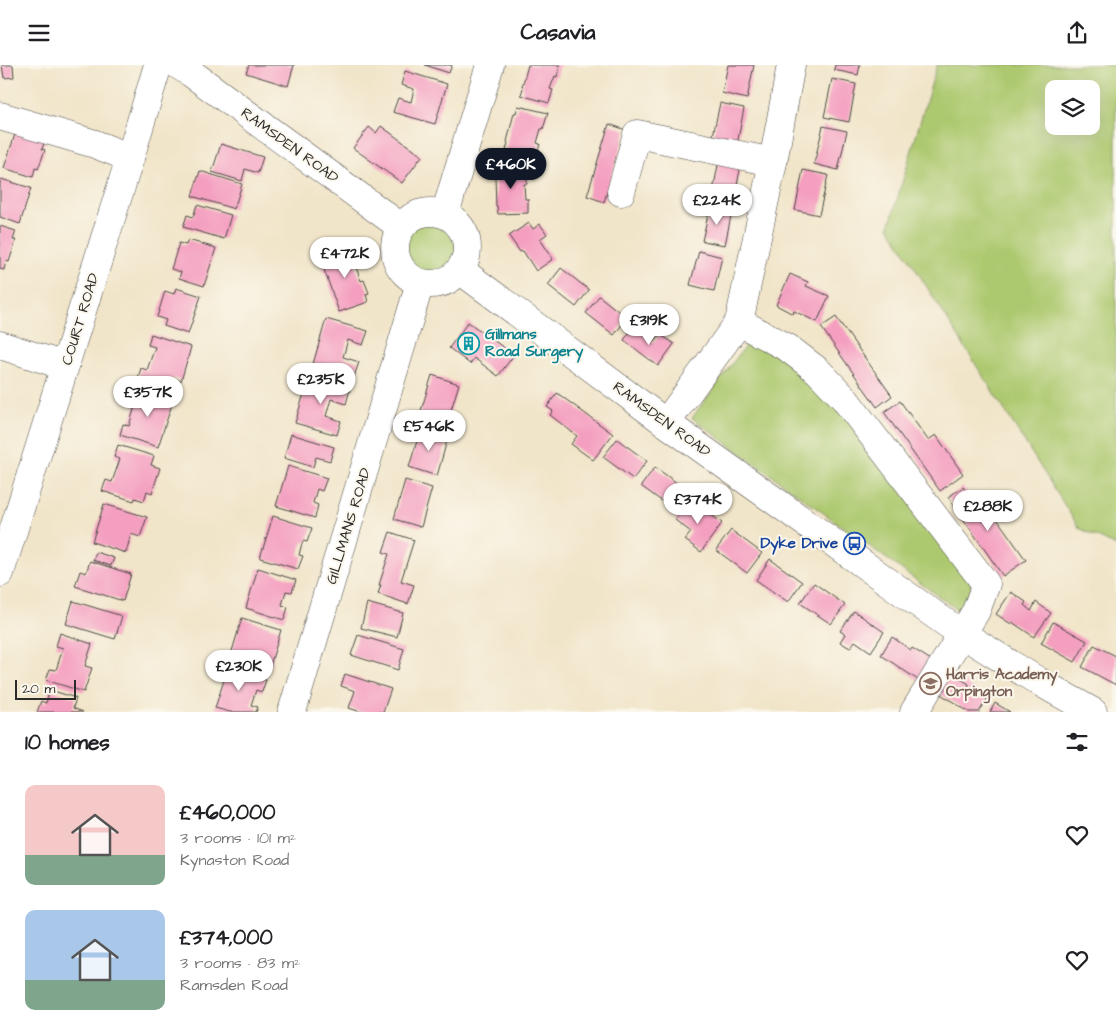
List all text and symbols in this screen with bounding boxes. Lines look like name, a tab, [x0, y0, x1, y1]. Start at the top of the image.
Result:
text: Casavia	[521, 17, 595, 48]
icon: menu	[25, 19, 53, 47]
icon: share	[1063, 19, 1091, 47]
map controls	[1045, 80, 1100, 135]
button: layers	[1045, 80, 1100, 135]
street label: RAMSDEN ROAD	[236, 103, 343, 188]
pin: £460K	[476, 147, 546, 190]
text: £460K	[486, 153, 536, 175]
pin: £224K	[682, 184, 752, 226]
text: £224K	[693, 189, 741, 211]
pin: £472K	[310, 237, 380, 279]
text: £472K	[321, 242, 369, 264]
street label: COURT ROAD	[57, 270, 105, 368]
pin: £319K	[614, 303, 684, 346]
text: £319K	[630, 309, 668, 331]
place label: Gillmans Road Surgery	[485, 324, 584, 364]
building icon: Gillmans Road Surgery	[457, 331, 481, 355]
pin: £235K	[286, 363, 356, 405]
text: £235K	[298, 368, 344, 390]
pin: £357K	[113, 375, 183, 418]
street label: RAMSDEN ROAD	[608, 377, 715, 462]
text: £357K	[124, 381, 172, 403]
pin: £546K	[394, 409, 464, 452]
text: £546K	[404, 415, 454, 437]
street label: GILLMANS ROAD	[321, 465, 376, 587]
pin: £374K	[663, 483, 733, 525]
text: £374K	[674, 488, 722, 510]
pin: £288K	[953, 489, 1023, 532]
text: £288K	[964, 495, 1012, 517]
bus stop icon: Dyke Drive	[842, 531, 866, 555]
place label: Dyke Drive	[761, 533, 838, 555]
pin: £230K	[204, 649, 274, 692]
text: £230K	[216, 655, 262, 677]
place label: Harris Academy Orpington	[946, 664, 1058, 704]
school or university icon: Harris Academy Orpington	[918, 671, 942, 695]
scale bar	[15, 677, 76, 700]
text: 20 m	[22, 679, 55, 699]
text: 10 homes	[25, 728, 110, 757]
icon: filters	[1063, 728, 1091, 756]
text: £460,000	[180, 798, 276, 827]
icon: home	[65, 805, 125, 865]
icon: heart	[1063, 821, 1091, 849]
text: 3 rooms · 101 m²	[180, 827, 296, 849]
text: Kynaston Road	[180, 849, 289, 871]
text: £374,000	[180, 923, 273, 952]
icon: home	[65, 930, 125, 990]
icon: heart	[1063, 946, 1091, 974]
text: 3 rooms · 83 m²	[180, 952, 300, 974]
text: Ramsden Road	[180, 974, 288, 996]

